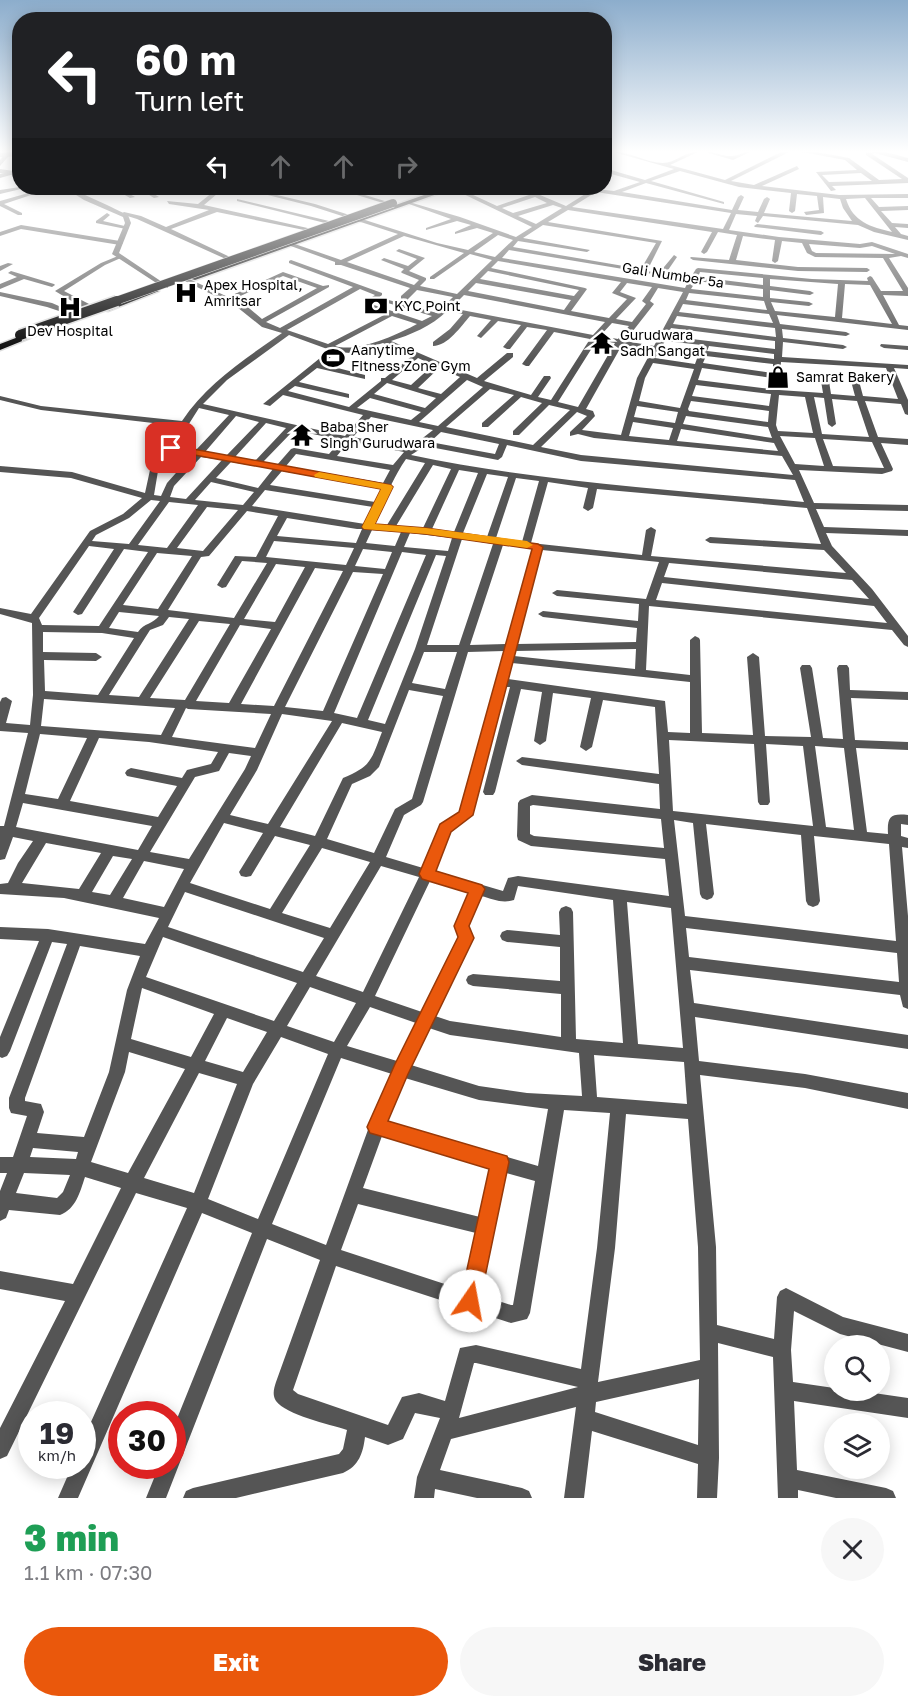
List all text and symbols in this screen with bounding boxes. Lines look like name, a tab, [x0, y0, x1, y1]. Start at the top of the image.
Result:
text: 60 m	[135, 34, 236, 84]
icon: left	[36, 36, 114, 114]
text: Turn left	[135, 85, 244, 117]
icon: left	[201, 150, 234, 183]
icon: ahead	[264, 150, 297, 183]
icon: ahead	[327, 150, 360, 183]
icon: right	[390, 150, 423, 183]
street label: Gali Number 5a	[621, 258, 725, 291]
place label: Apex Hospital, Amritsar	[204, 276, 303, 309]
hospital icon: Apex Hospital, Amritsar	[173, 280, 199, 306]
bank icon: KYC Point	[363, 293, 389, 319]
hospital icon: Dev Hospital	[57, 294, 83, 320]
place label: KYC Point	[394, 297, 461, 314]
place label: Dev Hospital	[27, 322, 113, 339]
place label: Gurudwara Sadh Sangat	[620, 326, 705, 359]
temple icon: Gurudwara Sadh Sangat	[589, 330, 615, 356]
place label: Aanytime Fitness Zone Gym	[351, 341, 471, 374]
sports icon: Aanytime Fitness Zone Gym	[320, 345, 346, 371]
shop icon: Samrat Bakery	[765, 364, 791, 390]
place label: Samrat Bakery	[796, 368, 894, 385]
place label: Baba Sher Singh Gurudwara	[320, 418, 435, 451]
pin	[145, 422, 196, 473]
temple icon: Baba Sher Singh Gurudwara	[289, 422, 315, 448]
icon: arrive	[154, 431, 187, 464]
position arrow	[438, 1269, 502, 1333]
map controls	[824, 1335, 890, 1479]
button: search	[824, 1335, 890, 1401]
speed limit sign: 30	[108, 1401, 186, 1479]
button: layers	[824, 1413, 890, 1479]
text: 19	[40, 1415, 74, 1451]
text: km/h	[38, 1446, 76, 1464]
text: 3 min	[24, 1516, 119, 1559]
button: close	[821, 1518, 884, 1581]
text: 1.1 km · 07:30	[24, 1560, 153, 1584]
button: Exit	[24, 1627, 448, 1696]
button: Share	[460, 1627, 884, 1696]

